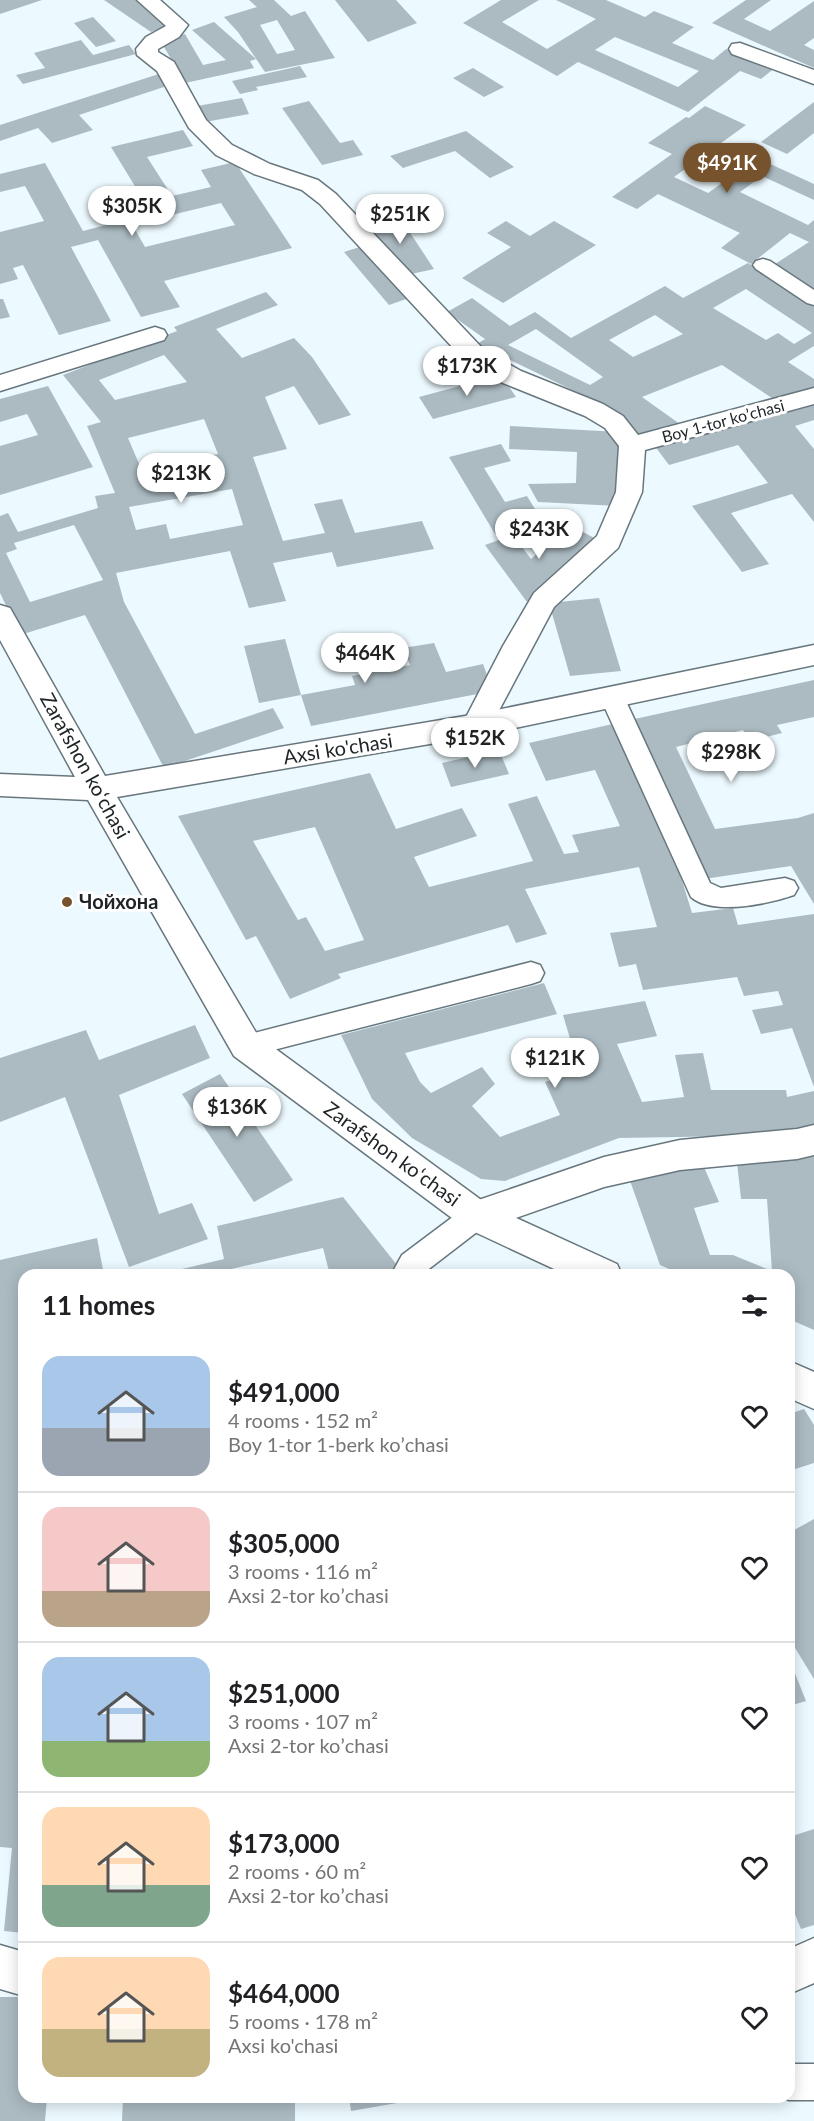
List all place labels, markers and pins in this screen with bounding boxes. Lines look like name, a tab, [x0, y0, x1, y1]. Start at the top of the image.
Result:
pin: $491K	[685, 143, 769, 194]
pin: $305K	[90, 186, 174, 237]
pin: $251K	[358, 194, 442, 245]
pin: $173K	[425, 346, 509, 397]
pin: $213K	[139, 453, 223, 504]
pin: $243K	[497, 509, 581, 560]
pin: $464K	[323, 633, 407, 684]
pin: $152K	[433, 718, 517, 769]
pin: $298K	[689, 732, 773, 783]
place label: Чойхона	[79, 889, 158, 913]
marker: Чойхона	[60, 895, 74, 909]
pin: $121K	[513, 1038, 597, 1089]
pin: $136K	[195, 1087, 279, 1138]

